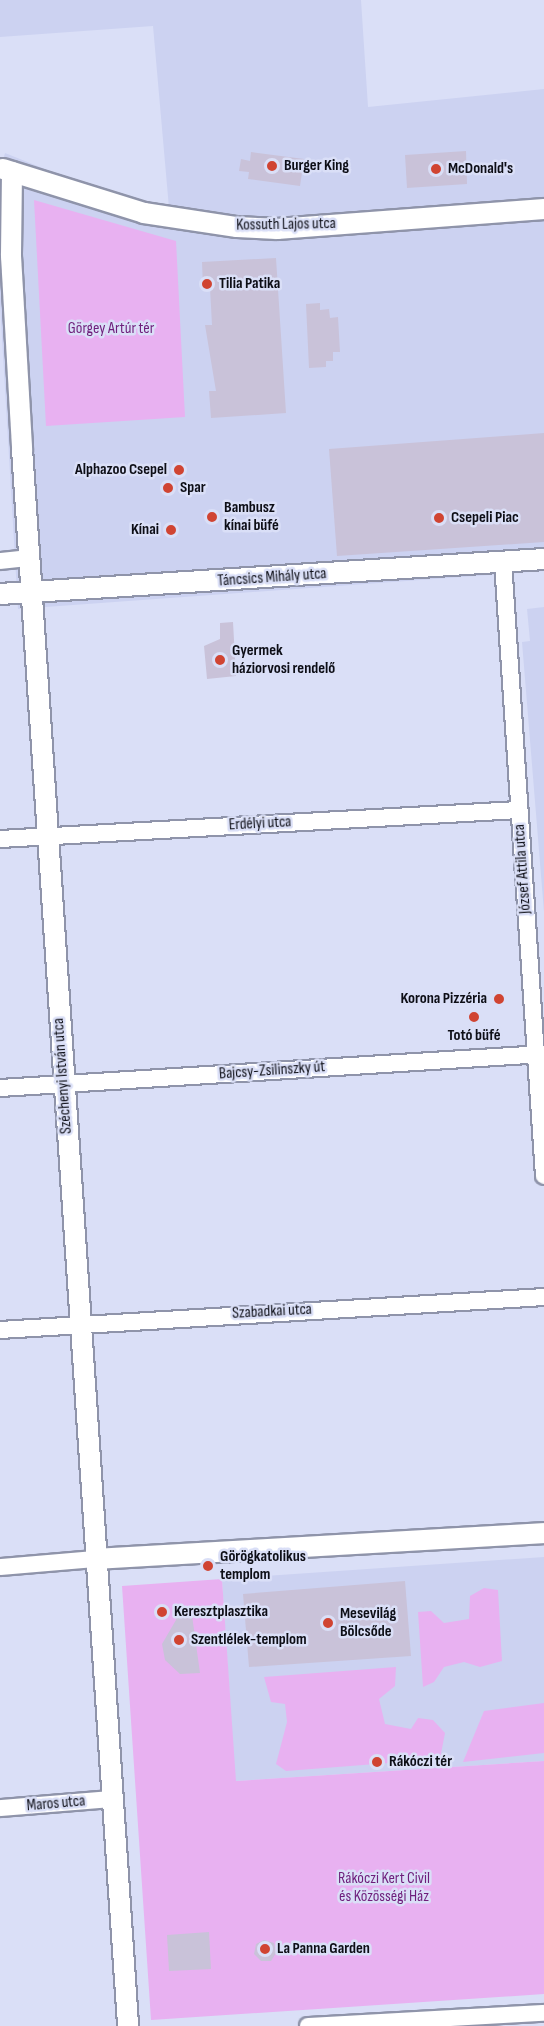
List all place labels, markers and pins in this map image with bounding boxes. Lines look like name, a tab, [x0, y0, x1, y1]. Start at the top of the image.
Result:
place label: Burger King	[284, 156, 349, 176]
marker: Burger King	[265, 159, 279, 173]
place label: McDonald's	[448, 159, 513, 179]
marker: McDonald's	[429, 162, 443, 176]
place label: Tilia Patika	[219, 274, 280, 294]
marker: Tilia Patika	[200, 277, 214, 291]
place label: Alphazoo Csepel	[75, 460, 167, 480]
marker: Alphazoo Csepel	[172, 463, 186, 477]
place label: Spar	[180, 478, 206, 498]
marker: Spar	[161, 481, 175, 495]
place label: Bambusz kínai büfé	[224, 498, 279, 536]
place label: Csepeli Piac	[451, 508, 519, 528]
marker: Bambusz kínai büfé	[205, 510, 219, 524]
marker: Csepeli Piac	[432, 511, 446, 525]
place label: Kínai	[131, 520, 159, 540]
marker: Kínai	[164, 523, 178, 537]
place label: Gyermek háziorvosi rendelő	[232, 641, 335, 679]
marker: Gyermek háziorvosi rendelő	[213, 653, 227, 667]
place label: Korona Pizzéria	[400, 989, 487, 1009]
marker: Korona Pizzéria	[492, 992, 506, 1006]
marker: Totó büfé	[467, 1010, 481, 1024]
place label: Totó büfé	[447, 1026, 501, 1046]
place label: Görögkatolikus templom	[220, 1547, 306, 1585]
marker: Görögkatolikus templom	[201, 1559, 215, 1573]
place label: Keresztplasztika	[174, 1602, 268, 1622]
place label: Mesevilág Bölcsőde	[340, 1604, 396, 1642]
marker: Keresztplasztika	[155, 1605, 169, 1619]
marker: Mesevilág Bölcsőde	[321, 1616, 335, 1630]
place label: Szentlélek-templom	[191, 1630, 307, 1650]
marker: Szentlélek-templom	[172, 1633, 186, 1647]
place label: Rákóczi tér	[389, 1752, 452, 1772]
marker: Rákóczi tér	[370, 1755, 384, 1769]
place label: La Panna Garden	[277, 1939, 370, 1959]
marker: La Panna Garden	[258, 1942, 272, 1956]

